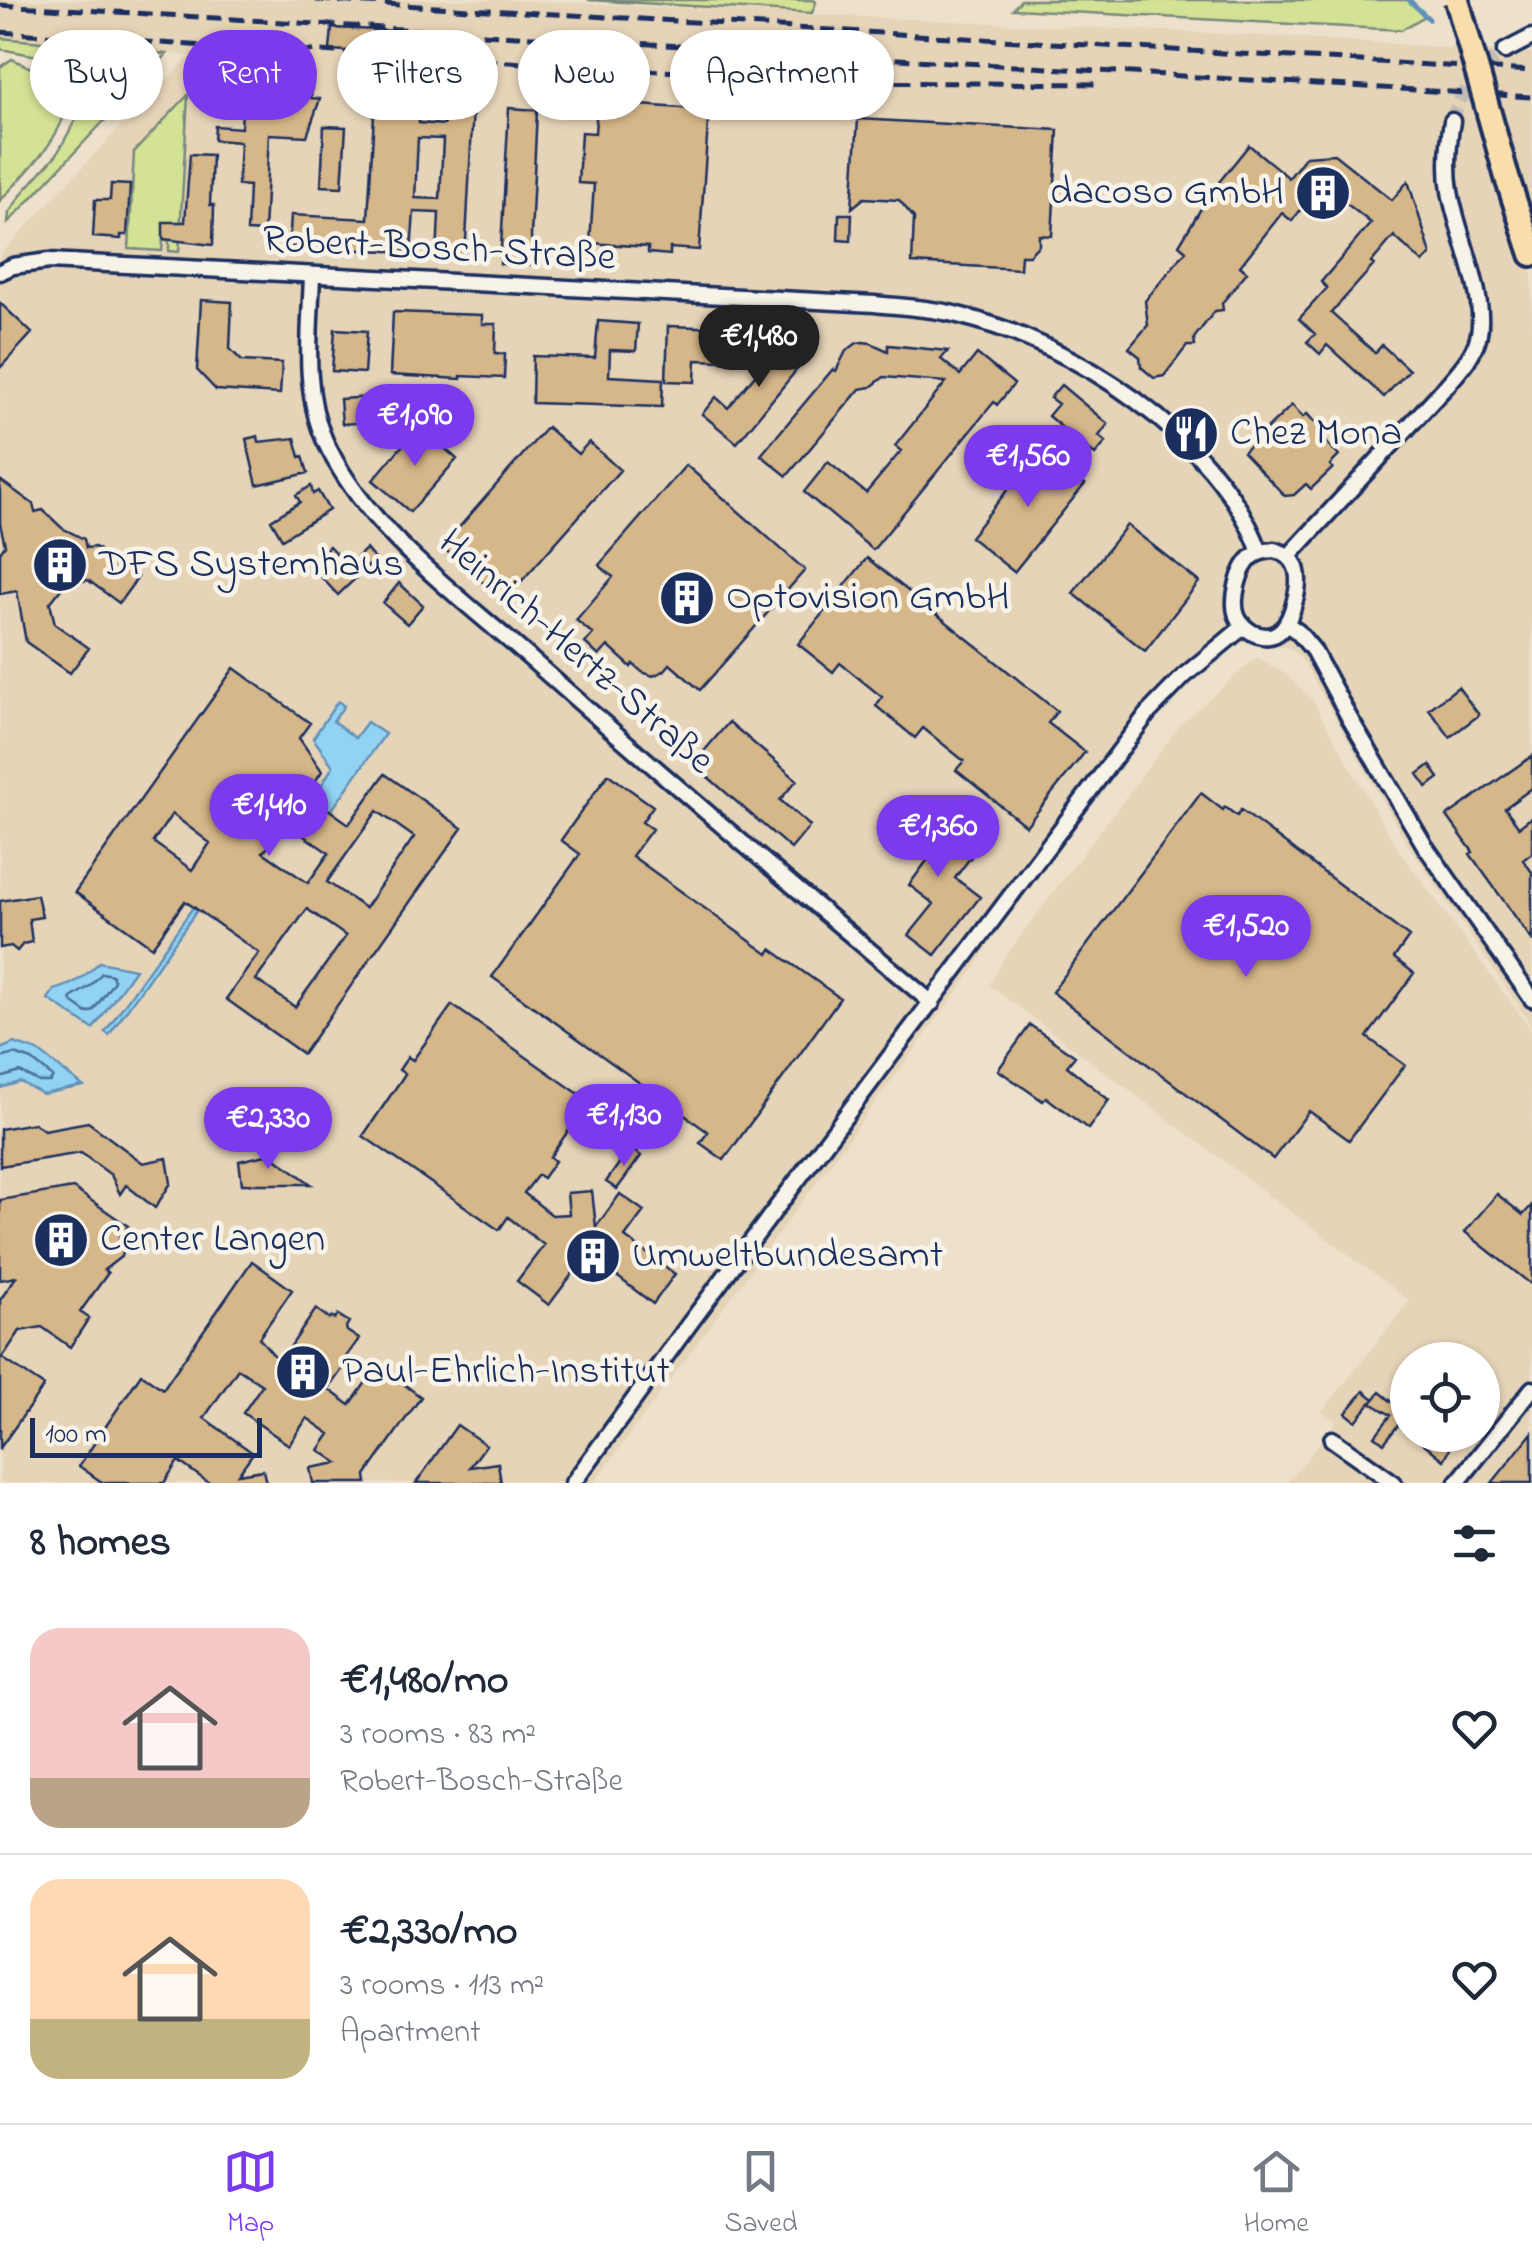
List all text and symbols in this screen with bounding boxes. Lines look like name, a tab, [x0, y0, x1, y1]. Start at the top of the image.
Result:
chip: Buy	[30, 30, 163, 120]
chip: Rent	[183, 30, 317, 120]
chip: Filters	[337, 30, 498, 120]
chip: New	[518, 30, 650, 120]
chip: Apartment	[670, 30, 894, 120]
building icon: dacoso GmbH	[1293, 163, 1353, 223]
place label: dacoso GmbH	[1050, 164, 1284, 223]
street label: Robert-Bosch-Straße	[261, 211, 617, 289]
pin: €1,480	[678, 305, 840, 390]
text: €1,480	[721, 314, 798, 361]
pin: €1,090	[334, 384, 496, 469]
text: €1,090	[377, 393, 453, 440]
restaurant icon: Chez Mona	[1161, 404, 1221, 464]
place label: Chez Mona	[1230, 405, 1402, 464]
pin: €1,560	[947, 425, 1109, 510]
text: €1,560	[986, 434, 1070, 481]
street label: Heinrich-Hertz-Straße	[424, 516, 727, 790]
building icon: DFS Systemhaus	[30, 535, 90, 595]
place label: DFS Systemhaus	[98, 536, 404, 595]
building icon: Optovision GmbH	[657, 568, 717, 628]
place label: Optovision GmbH	[726, 569, 1009, 628]
pin: €1,410	[188, 774, 350, 859]
text: €1,410	[231, 783, 307, 830]
pin: €1,360	[857, 795, 1019, 880]
text: €1,360	[898, 804, 978, 851]
pin: €1,520	[1165, 895, 1327, 980]
text: €1,520	[1203, 904, 1289, 951]
pin: €1,130	[543, 1084, 705, 1169]
pin: €2,330	[187, 1087, 349, 1172]
text: €1,130	[586, 1093, 662, 1140]
text: €2,330	[226, 1096, 310, 1143]
building icon: Center Langen	[31, 1210, 91, 1270]
place label: Center Langen	[100, 1211, 325, 1270]
building icon: Umweltbundesamt	[563, 1226, 623, 1286]
place label: Umweltbundesamt	[632, 1227, 943, 1286]
building icon: Paul-Ehrlich-Institut	[273, 1342, 333, 1402]
map controls	[1390, 1342, 1500, 1452]
button: locate	[1390, 1342, 1500, 1452]
place label: Paul-Ehrlich-Institut	[342, 1343, 670, 1402]
scale bar	[30, 1413, 262, 1458]
text: 100 m	[45, 1415, 107, 1456]
text: 8 homes	[30, 1513, 171, 1574]
icon: filters	[1447, 1516, 1502, 1571]
text: €1,480/mo	[340, 1651, 509, 1712]
icon: home	[110, 1668, 230, 1788]
icon: heart	[1447, 1701, 1502, 1756]
text: 3 rooms · 83 m²	[340, 1712, 536, 1759]
text: Robert-Bosch-Straße	[340, 1759, 623, 1806]
text: €2,330/mo	[340, 1902, 518, 1963]
icon: home	[110, 1919, 230, 2039]
icon: heart	[1447, 1952, 1502, 2007]
text: 3 rooms · 113 m²	[340, 1963, 544, 2010]
text: Apartment	[340, 2010, 481, 2057]
tab: Map	[223, 2144, 278, 2245]
tab: Saved	[724, 2144, 797, 2245]
tab: Home	[1244, 2144, 1309, 2245]

